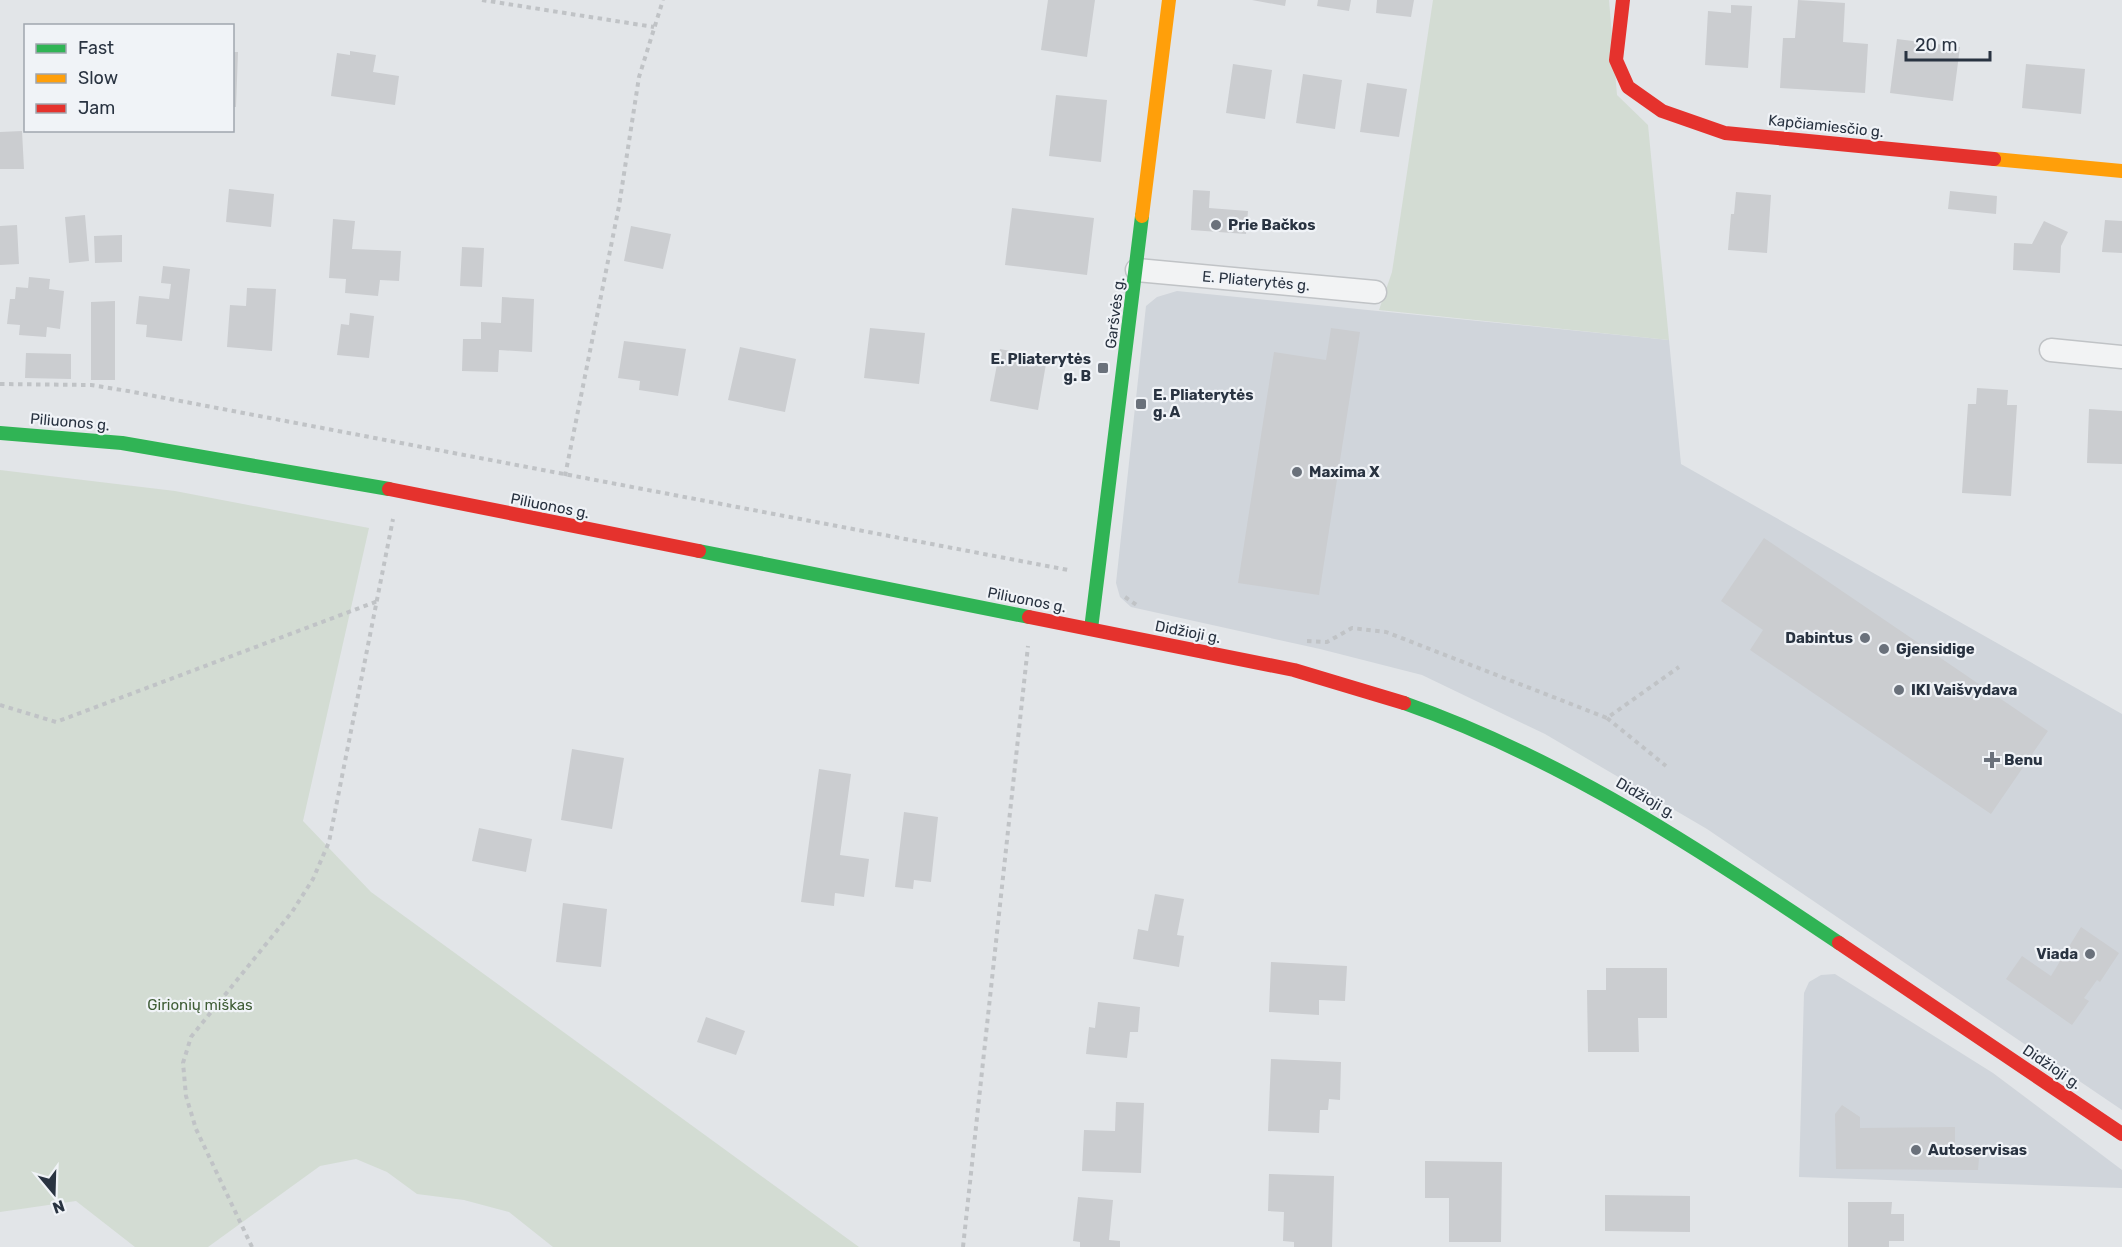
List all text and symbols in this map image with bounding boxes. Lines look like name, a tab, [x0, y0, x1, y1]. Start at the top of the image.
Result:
legend	[24, 24, 234, 132]
scale bar	[1906, 24, 1990, 62]
text: 20 m	[1915, 34, 1957, 56]
text: Fast	[78, 37, 114, 59]
text: Slow	[78, 67, 118, 89]
text: Jam	[78, 97, 115, 119]
street label: Kapčiamiesčio g.	[1767, 111, 1885, 141]
place label: Prie Bačkos	[1228, 216, 1316, 234]
marker: Prie Bačkos	[1209, 218, 1223, 232]
street label: E. Pliaterytės g.	[1201, 267, 1311, 295]
street label: Garšvės g.	[1102, 276, 1128, 350]
place label: E. Pliaterytės g. B	[991, 350, 1091, 385]
marker: E. Pliaterytės g. B	[1096, 361, 1110, 375]
place label: E. Pliaterytės g. A	[1153, 386, 1253, 421]
marker: E. Pliaterytės g. A	[1134, 397, 1148, 411]
street label: Piliuonos g.	[29, 410, 111, 434]
place label: Maxima X	[1309, 463, 1380, 481]
marker: Maxima X	[1290, 465, 1304, 479]
street label: Piliuonos g.	[509, 490, 591, 522]
street label: Piliuonos g.	[986, 584, 1068, 616]
street label: Didžioji g.	[1154, 617, 1222, 647]
place label: Dabintus	[1785, 629, 1853, 647]
marker: Dabintus	[1858, 631, 1872, 645]
place label: Gjensidige	[1896, 640, 1975, 658]
marker: Gjensidige	[1877, 642, 1891, 656]
place label: IKI Vaišvydava	[1911, 681, 2017, 699]
marker: IKI Vaišvydava	[1892, 683, 1906, 697]
place label: Benu	[2004, 751, 2043, 769]
marker: Benu	[1985, 753, 1999, 767]
street label: Didžioji g.	[1613, 774, 1679, 822]
place label: Viada	[2036, 945, 2078, 963]
marker: Viada	[2083, 947, 2097, 961]
park label: Girionių miškas	[147, 996, 253, 1014]
street label: Didžioji g.	[2019, 1041, 2085, 1093]
place label: Autoservisas	[1928, 1141, 2027, 1159]
marker: Autoservisas	[1909, 1143, 1923, 1157]
north arrow	[24, 1163, 84, 1223]
text: N	[50, 1196, 67, 1218]

